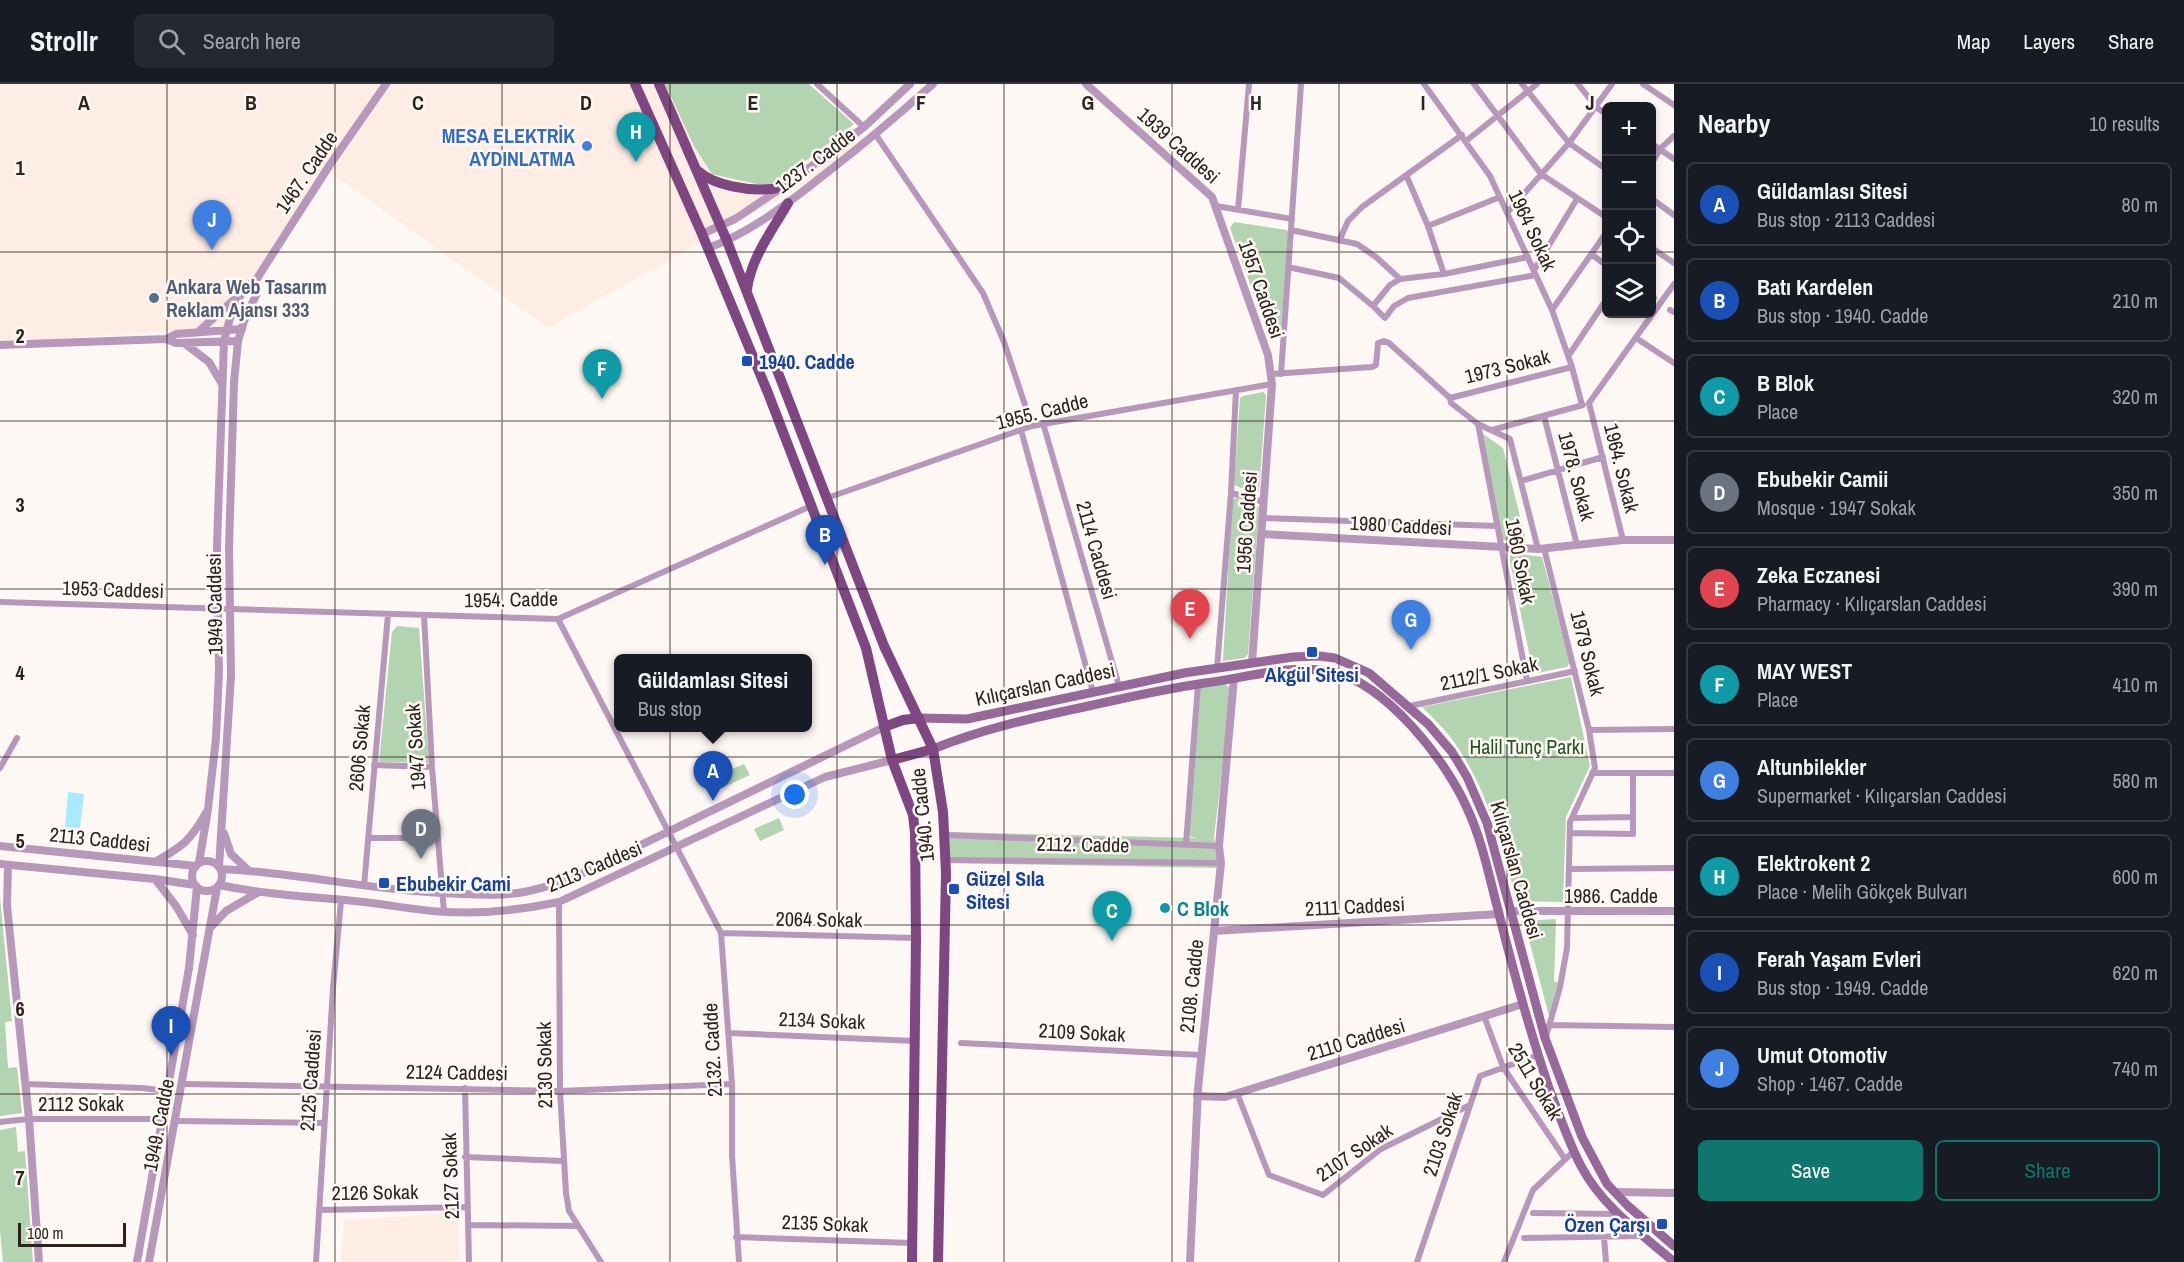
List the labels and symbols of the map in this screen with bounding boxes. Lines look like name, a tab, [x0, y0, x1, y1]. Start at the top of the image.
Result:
text: A	[78, 89, 90, 116]
text: B	[245, 89, 257, 116]
text: C	[412, 89, 424, 116]
text: D	[580, 89, 592, 116]
text: E	[748, 89, 759, 116]
text: F	[916, 89, 926, 116]
text: G	[1082, 89, 1094, 116]
text: H	[1250, 89, 1262, 116]
text: I	[1421, 89, 1425, 116]
text: J	[1585, 89, 1595, 116]
street label: 1939 Caddesi	[1132, 101, 1226, 189]
pin: H	[616, 112, 656, 162]
street label: 1237. Cadde	[769, 121, 861, 199]
place label: MESA ELEKTRİK AYDINLATMA	[442, 122, 575, 172]
street label: 1467. Cadde	[269, 126, 343, 218]
marker: MESA ELEKTRİK AYDINLATMA	[580, 139, 594, 153]
text: 1	[15, 154, 25, 181]
street label: 1964 Sokak	[1502, 185, 1564, 276]
pin: J	[192, 200, 232, 250]
street label: 1957 Caddesi	[1233, 236, 1291, 342]
place label: Ankara Web Tasarım Reklam Ajansı 333	[166, 273, 327, 323]
marker: Ankara Web Tasarım Reklam Ajansı 333	[147, 291, 161, 305]
text: 2	[15, 322, 25, 349]
street label: 1973 Sokak	[1462, 342, 1553, 390]
place label: 1940. Cadde	[759, 348, 855, 375]
pin: F	[582, 350, 622, 399]
marker: 1940. Cadde	[740, 354, 754, 368]
street label: 1955. Cadde	[993, 387, 1091, 435]
street label: 1964. Sokak	[1598, 420, 1646, 516]
street label: 1978. Sokak	[1552, 428, 1602, 524]
street label: 1956 Caddesi	[1229, 470, 1263, 574]
text: 3	[15, 491, 25, 518]
street label: 2114 Caddesi	[1070, 498, 1124, 602]
street label: 1980 Caddesi	[1349, 509, 1453, 541]
pin: B	[806, 516, 844, 565]
street label: 1960 Sokak	[1499, 516, 1543, 607]
street label: 1949 Caddesi	[200, 553, 228, 655]
street label: 1953 Caddesi	[61, 574, 165, 604]
street label: 1954. Cadde	[464, 585, 558, 613]
pin: E	[1170, 590, 1210, 639]
pin: G	[1392, 600, 1430, 650]
street label: 1979 Sokak	[1564, 608, 1612, 699]
marker: Akgül Sitesi	[1305, 645, 1319, 659]
street label: 2112/1 Sokak	[1438, 649, 1541, 697]
street label: Kılıçarslan Caddesi	[973, 656, 1117, 712]
text: 4	[15, 659, 25, 686]
place label: Akgül Sitesi	[1265, 661, 1359, 688]
street label: 1947 Sokak	[398, 702, 431, 791]
street label: 2606 Sokak	[342, 703, 376, 792]
park label: Halil Tunç Parkı	[1470, 733, 1584, 760]
pin: A	[694, 752, 732, 801]
street label: 1940. Cadde	[904, 767, 940, 863]
your location	[780, 780, 809, 809]
street label: Kılıçarslan Caddesi	[1484, 798, 1550, 942]
pin: D	[402, 810, 440, 859]
street label: 2113 Caddesi	[48, 820, 152, 858]
text: 5	[15, 827, 25, 854]
street label: 2112. Cadde	[1036, 830, 1130, 858]
street label: 2113 Caddesi	[542, 834, 646, 898]
place label: Güzel Sıla Sitesi	[966, 865, 1044, 915]
place label: Ebubekir Cami	[396, 870, 511, 897]
marker: Ebubekir Cami	[377, 876, 391, 890]
marker: Güzel Sıla Sitesi	[947, 882, 961, 896]
street label: 1986. Cadde	[1564, 882, 1658, 909]
street label: 2111 Caddesi	[1304, 890, 1406, 922]
pin: C	[1092, 892, 1132, 941]
place label: C Blok	[1177, 895, 1230, 922]
marker: C Blok	[1158, 901, 1172, 915]
street label: 2064 Sokak	[775, 905, 863, 933]
street label: 2108. Cadde	[1173, 938, 1209, 1034]
text: 6	[15, 995, 25, 1022]
street label: 2132. Cadde	[696, 1002, 728, 1098]
street label: 2134 Sokak	[778, 1005, 867, 1035]
pin: I	[152, 1006, 190, 1056]
street label: 2110 Caddesi	[1304, 1011, 1408, 1067]
street label: 2109 Sokak	[1038, 1016, 1127, 1048]
street label: 2130 Sokak	[530, 1021, 558, 1109]
street label: 2125 Caddesi	[293, 1028, 327, 1132]
street label: 2511 Sokak	[1502, 1037, 1570, 1125]
street label: 2124 Caddesi	[406, 1058, 508, 1086]
street label: 1949. Cadde	[136, 1076, 180, 1174]
street label: 2103 Sokak	[1416, 1088, 1468, 1179]
street label: 2112 Sokak	[38, 1090, 125, 1117]
street label: 2107 Sokak	[1311, 1116, 1398, 1187]
street label: 2127 Sokak	[435, 1131, 465, 1220]
text: 7	[15, 1164, 25, 1191]
street label: 2126 Sokak	[331, 1178, 419, 1206]
street label: 2135 Sokak	[781, 1208, 870, 1238]
place label: Özen Çarşı	[1564, 1211, 1650, 1238]
marker: Özen Çarşı	[1655, 1217, 1669, 1231]
scale bar	[18, 1220, 126, 1248]

